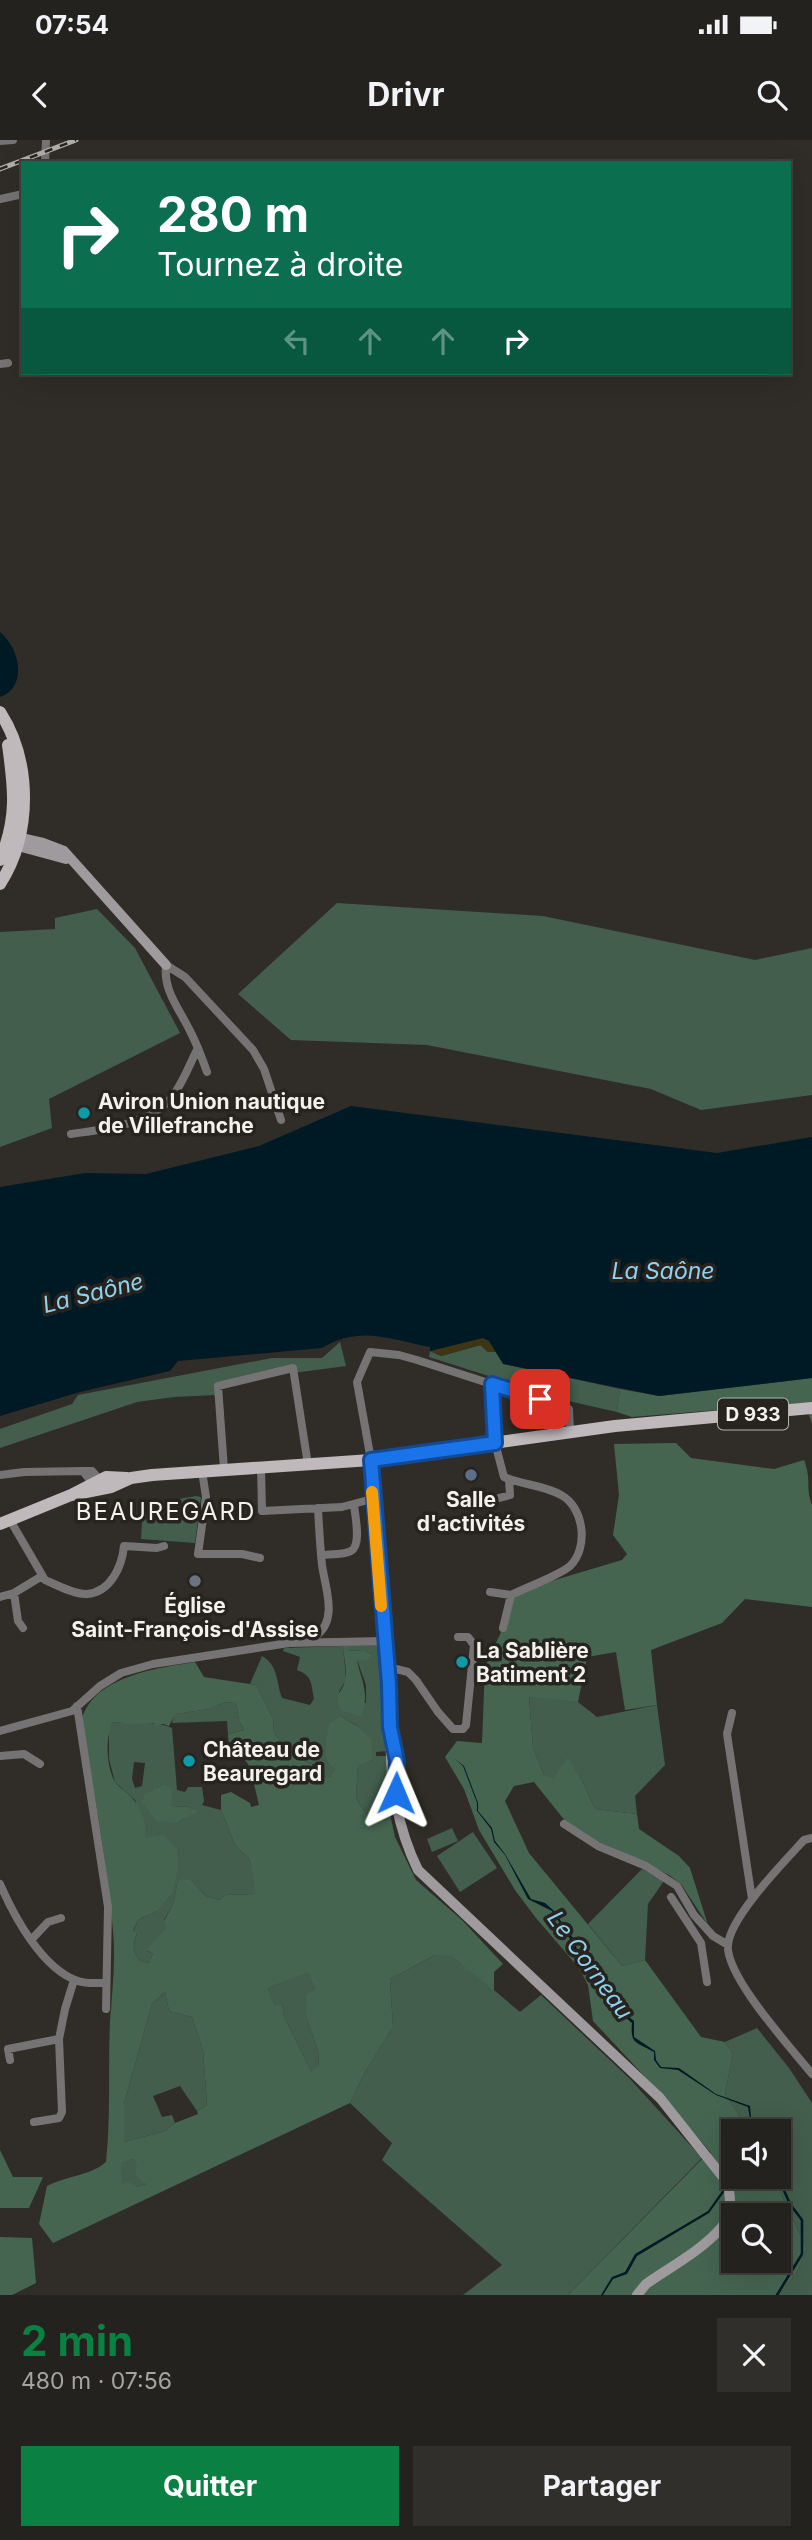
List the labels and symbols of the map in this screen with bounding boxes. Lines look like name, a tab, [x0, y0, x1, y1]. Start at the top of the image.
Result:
place label: Aviron Union nautique de Villefranche	[98, 1089, 325, 1138]
marker: Aviron Union nautique de Villefranche	[76, 1105, 92, 1121]
water label: La Saône	[611, 1257, 715, 1285]
water label: La Saône	[40, 1267, 146, 1319]
pin	[510, 1369, 570, 1429]
road number: D 933	[718, 1398, 788, 1430]
marker: Salle d'activités	[463, 1467, 479, 1483]
place label: Salle d'activités	[417, 1487, 525, 1536]
district label: BEAUREGARD	[76, 1497, 256, 1526]
marker: Église Saint-François-d'Assise	[187, 1573, 203, 1589]
place label: Église Saint-François-d'Assise	[71, 1592, 319, 1642]
place label: La Sablière Batiment 2	[476, 1638, 589, 1687]
marker: La Sablière Batiment 2	[454, 1654, 470, 1670]
place label: Château de Beauregard	[203, 1737, 322, 1786]
marker: Château de Beauregard	[181, 1753, 197, 1769]
position arrow	[359, 1756, 433, 1830]
water label: Le Corneau	[541, 1905, 639, 2025]

